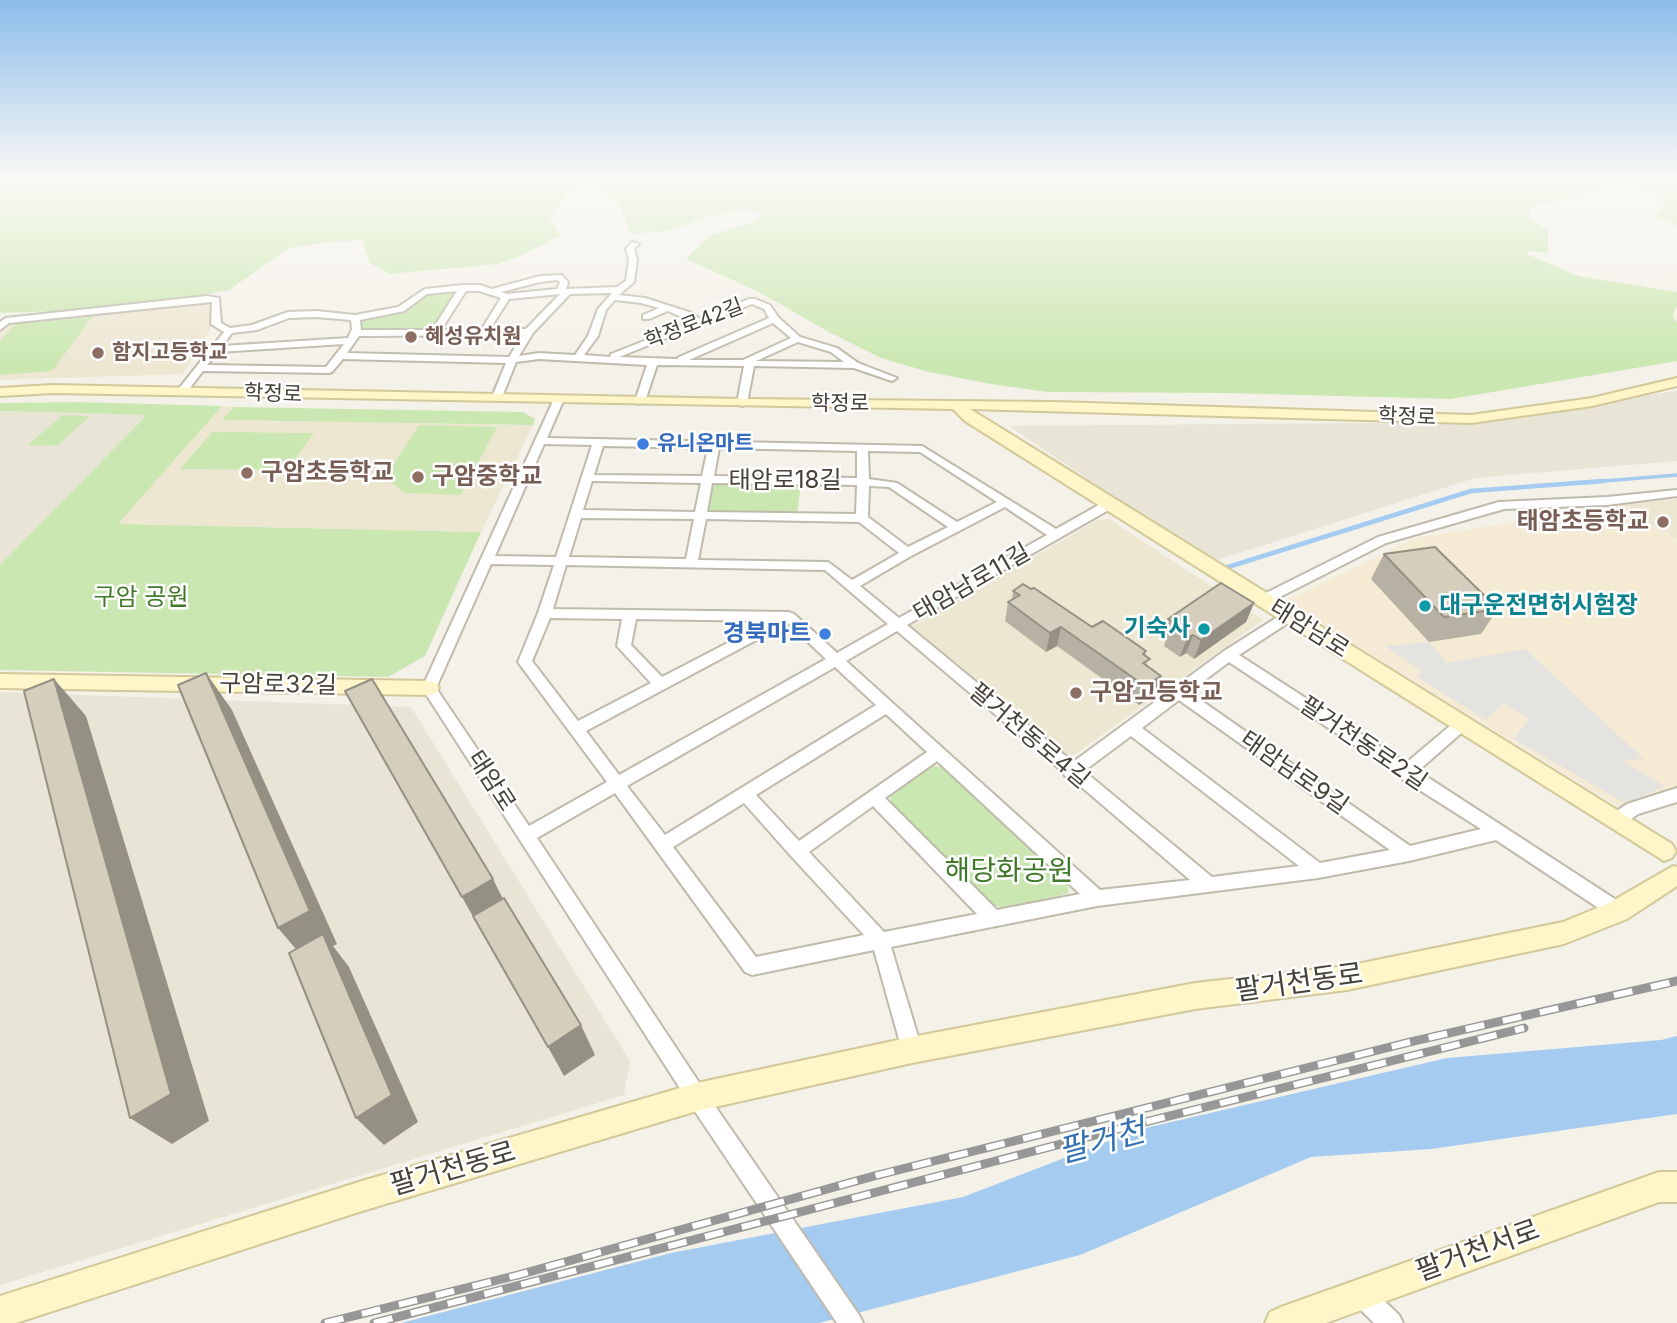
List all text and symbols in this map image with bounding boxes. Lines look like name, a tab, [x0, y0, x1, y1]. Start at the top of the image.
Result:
street label: 학정로42길	[641, 294, 747, 354]
place label: 혜성유치원	[425, 324, 522, 350]
marker: 혜성유치원	[403, 329, 419, 345]
place label: 함지고등학교	[112, 340, 228, 366]
marker: 함지고등학교	[90, 345, 106, 361]
street label: 학정로	[244, 380, 302, 408]
street label: 학정로	[811, 391, 869, 417]
street label: 학정로	[1378, 403, 1436, 431]
place label: 유니온마트	[657, 431, 754, 457]
marker: 유니온마트	[635, 436, 651, 452]
place label: 구암초등학교	[261, 459, 393, 487]
place label: 구암중학교	[432, 463, 542, 491]
marker: 구암초등학교	[239, 465, 255, 481]
street label: 태암로18길	[729, 467, 841, 495]
marker: 구암중학교	[410, 469, 426, 485]
place label: 태암초등학교	[1517, 508, 1649, 536]
marker: 태암초등학교	[1655, 514, 1671, 530]
street label: 태암남로11길	[909, 538, 1035, 628]
park label: 구암 공원	[93, 584, 189, 612]
place label: 대구운전면허시험장	[1439, 592, 1638, 620]
street label: 태암남로	[1264, 593, 1354, 665]
marker: 대구운전면허시험장	[1417, 598, 1433, 614]
place label: 기숙사	[1124, 615, 1190, 643]
place label: 경북마트	[723, 620, 811, 648]
marker: 기숙사	[1196, 621, 1212, 637]
marker: 경북마트	[817, 626, 833, 642]
street label: 구암로32길	[219, 670, 337, 700]
street label: 팔거천동로4길	[963, 677, 1095, 795]
place label: 구암고등학교	[1090, 679, 1222, 707]
marker: 구암고등학교	[1068, 685, 1084, 701]
street label: 팔거천동로2길	[1294, 691, 1432, 797]
street label: 태암남로9길	[1234, 725, 1354, 821]
street label: 태암로	[461, 745, 521, 817]
park label: 해당화공원	[945, 855, 1073, 889]
street label: 팔거천동로	[1233, 957, 1365, 1009]
water label: 팔거천	[1054, 1112, 1150, 1172]
street label: 팔거천동로	[386, 1135, 520, 1203]
street label: 팔거천서로	[1412, 1213, 1544, 1289]

